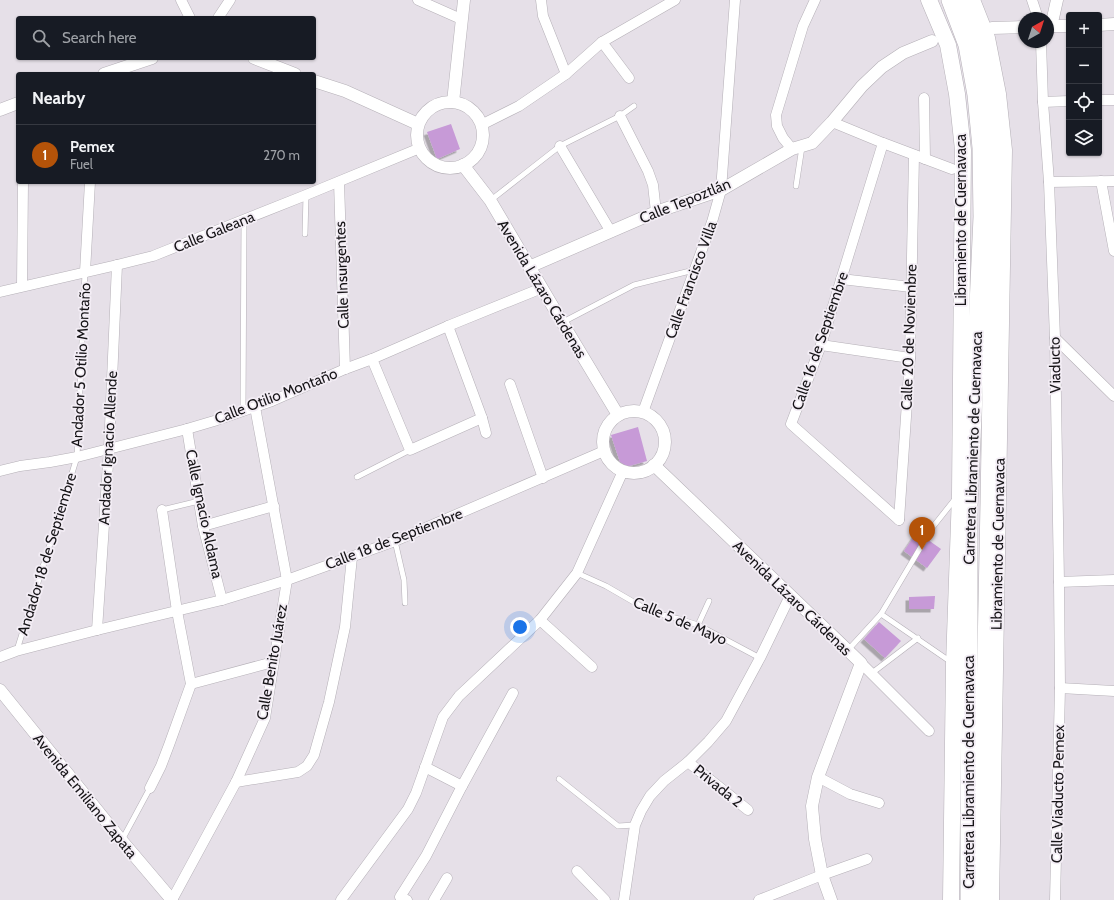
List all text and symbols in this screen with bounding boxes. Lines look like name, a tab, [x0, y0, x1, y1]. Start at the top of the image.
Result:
north arrow	[1018, 12, 1054, 48]
map controls	[1066, 12, 1102, 156]
button: +	[1066, 12, 1102, 48]
search box	[16, 16, 316, 60]
icon: search	[30, 27, 52, 49]
text: Search here	[62, 29, 137, 47]
button: −	[1066, 48, 1102, 84]
button: locate	[1066, 84, 1102, 120]
text: Nearby	[32, 88, 85, 108]
button: layers	[1066, 120, 1102, 156]
street label: Libramiento de Cuernavaca	[952, 133, 970, 306]
text: Pemex	[70, 138, 115, 156]
text: 1	[43, 147, 47, 163]
text: 270 m	[263, 147, 300, 163]
text: Fuel	[70, 156, 93, 172]
street label: Calle Tepoztlán	[637, 175, 733, 227]
street label: Calle Galeana	[171, 207, 258, 256]
street label: Avenida Lázaro Cárdenas	[494, 217, 590, 361]
street label: Calle Francisco Villa	[661, 218, 721, 341]
street label: Calle Insurgentes	[331, 221, 353, 329]
street label: Calle 20 de Noviembre	[897, 263, 921, 410]
street label: Calle 16 de Septiembre	[788, 269, 852, 412]
street label: Andador 5 Otilio Montaño	[68, 282, 94, 448]
street label: Carretera Libramiento de Cuernavaca	[960, 330, 986, 565]
street label: Viaducto	[1046, 337, 1064, 393]
street label: Calle Otilio Montaño	[212, 364, 340, 428]
street label: Andador Ignacio Allende	[95, 370, 121, 526]
street label: Calle Ignacio Aldama	[182, 448, 227, 581]
street label: Libramiento de Cuernavaca	[987, 457, 1009, 630]
street label: Andador 18 de Septiembre	[14, 470, 80, 637]
street label: Calle 18 de Septiembre	[323, 504, 465, 573]
pin: 1	[909, 517, 935, 550]
street label: Avenida Lázaro Cárdenas	[729, 537, 855, 659]
street label: Calle 5 de Mayo	[630, 593, 730, 649]
street label: Calle Benito Juárez	[253, 603, 291, 721]
your location	[510, 617, 530, 637]
street label: Carretera Libramiento de Cuernavaca	[960, 654, 978, 889]
street label: Calle Viaducto Pemex	[1048, 725, 1068, 863]
street label: Avenida Emiliano Zapata	[29, 730, 141, 863]
street label: Privada 2	[690, 761, 746, 811]

